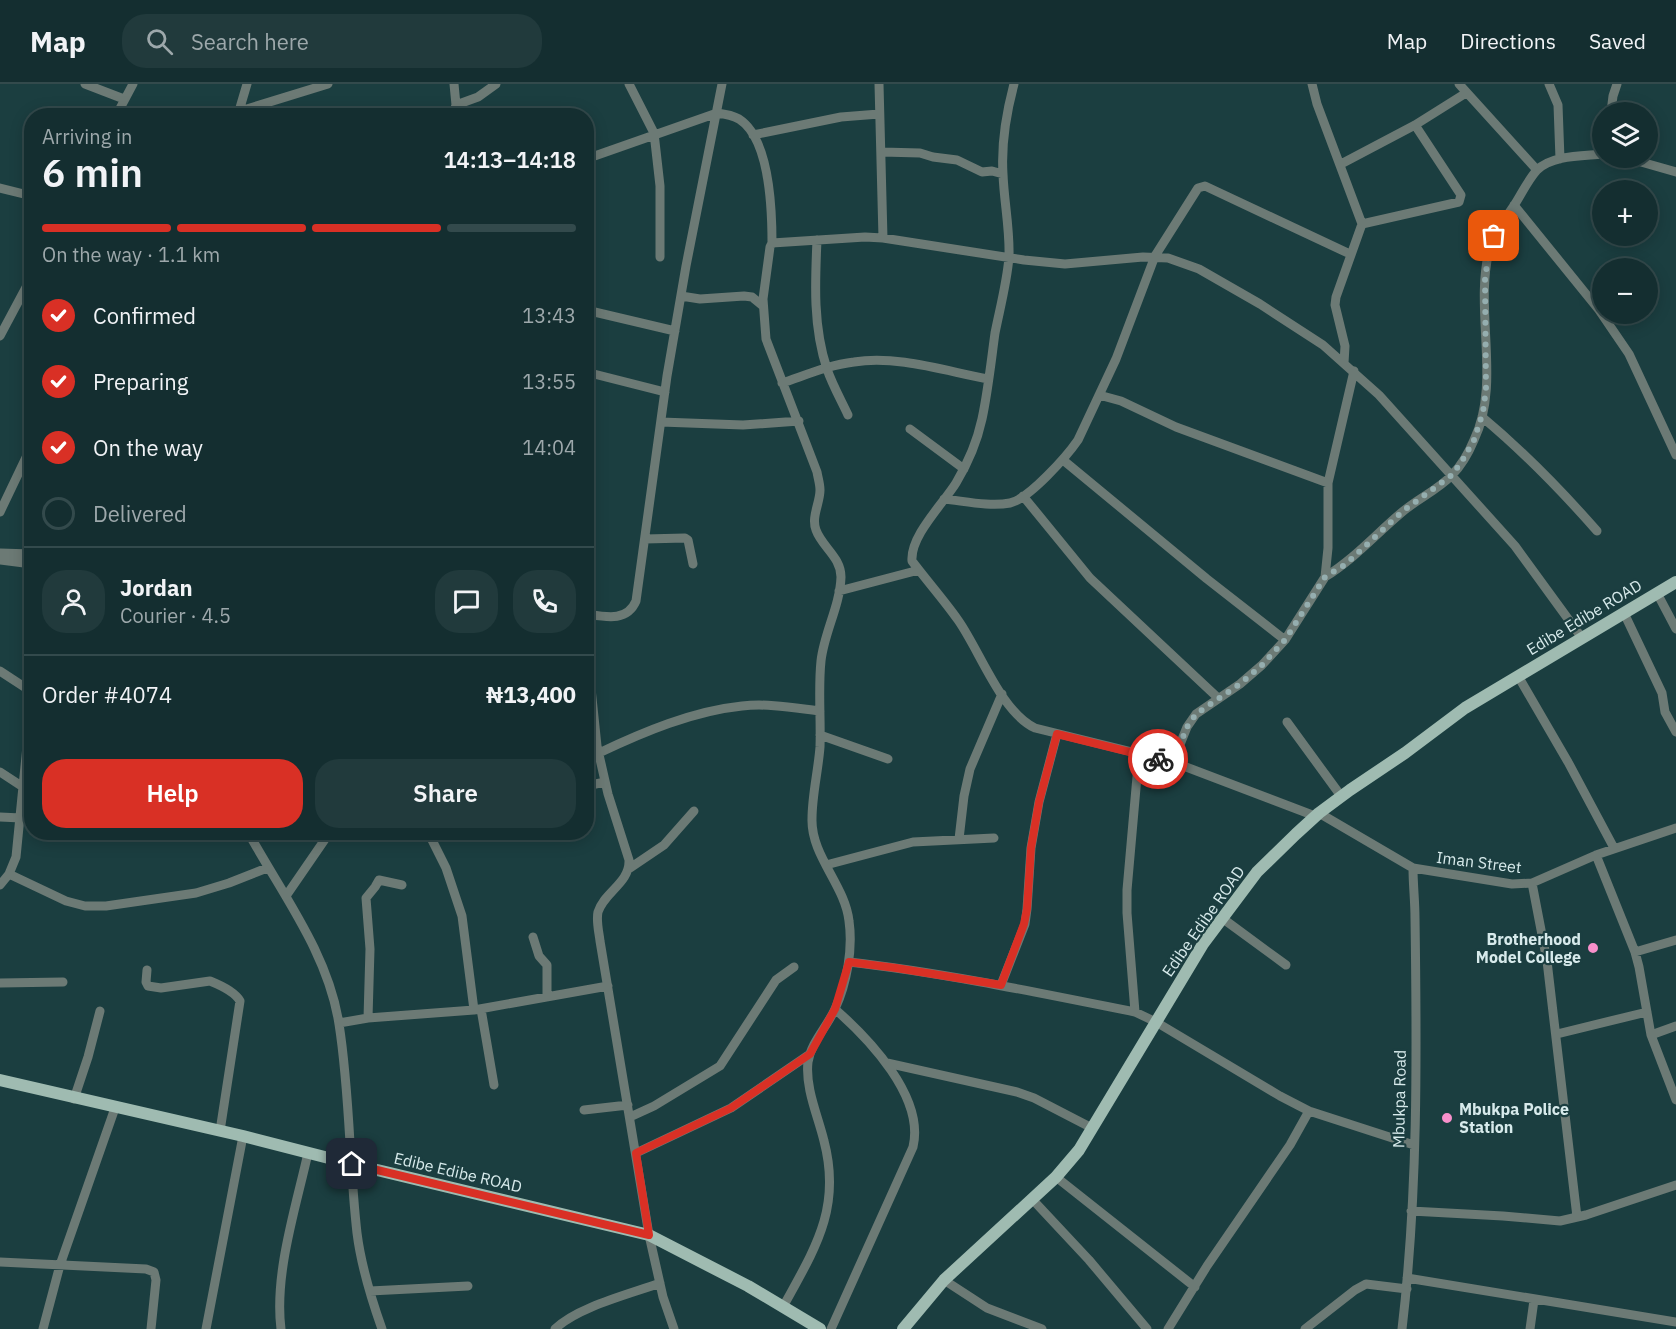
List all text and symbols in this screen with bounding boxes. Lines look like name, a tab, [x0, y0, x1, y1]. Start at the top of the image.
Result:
search box	[122, 14, 542, 68]
text: Map	[30, 23, 86, 60]
icon: search	[143, 25, 176, 58]
text: Search here	[191, 27, 309, 56]
text: Map	[1387, 27, 1427, 55]
text: Directions	[1460, 27, 1556, 55]
text: Saved	[1589, 27, 1646, 55]
map controls	[1592, 102, 1658, 324]
button: layers	[1592, 102, 1658, 168]
text: Arriving in	[42, 123, 132, 150]
text: 14:13–14:18	[443, 145, 576, 174]
text: 6 min	[42, 147, 143, 198]
button: +	[1592, 180, 1658, 246]
pin	[1468, 210, 1519, 261]
icon: bag	[1477, 219, 1510, 252]
text: On the way · 1.1 km	[42, 241, 220, 268]
button: −	[1592, 258, 1658, 324]
icon: check	[42, 299, 75, 332]
text: Confirmed	[93, 301, 196, 330]
text: 13:43	[522, 302, 576, 329]
icon: check	[42, 365, 75, 398]
text: Preparing	[93, 367, 188, 396]
text: 13:55	[522, 368, 576, 395]
icon: check	[42, 431, 75, 464]
text: On the way	[93, 433, 203, 462]
text: 14:04	[522, 434, 576, 461]
text: Delivered	[93, 499, 187, 528]
button: person	[42, 570, 105, 633]
button: chat	[435, 570, 498, 633]
button: phone	[513, 570, 576, 633]
text: Jordan	[120, 573, 193, 602]
street label: Edibe Edibe ROAD	[1523, 575, 1645, 659]
text: Courier · 4.5	[120, 602, 231, 629]
text: Order #4074	[42, 680, 172, 709]
text: ₦13,400	[486, 680, 576, 709]
courier	[1128, 729, 1188, 789]
icon: bike	[1142, 743, 1175, 776]
button: Help	[42, 759, 303, 828]
button: Share	[315, 759, 576, 828]
street label: Iman Street	[1435, 847, 1523, 877]
street label: Edibe Edibe ROAD	[1157, 862, 1249, 980]
place label: Brotherhood Model College	[1476, 929, 1581, 967]
marker: Brotherhood Model College	[1586, 941, 1600, 955]
street label: Mbukpa Road	[1388, 1050, 1410, 1148]
place label: Mbukpa Police Station	[1459, 1099, 1569, 1137]
marker: Mbukpa Police Station	[1440, 1111, 1454, 1125]
pin	[326, 1138, 377, 1189]
icon: home	[335, 1147, 368, 1180]
street label: Edibe Edibe ROAD	[392, 1148, 524, 1196]

